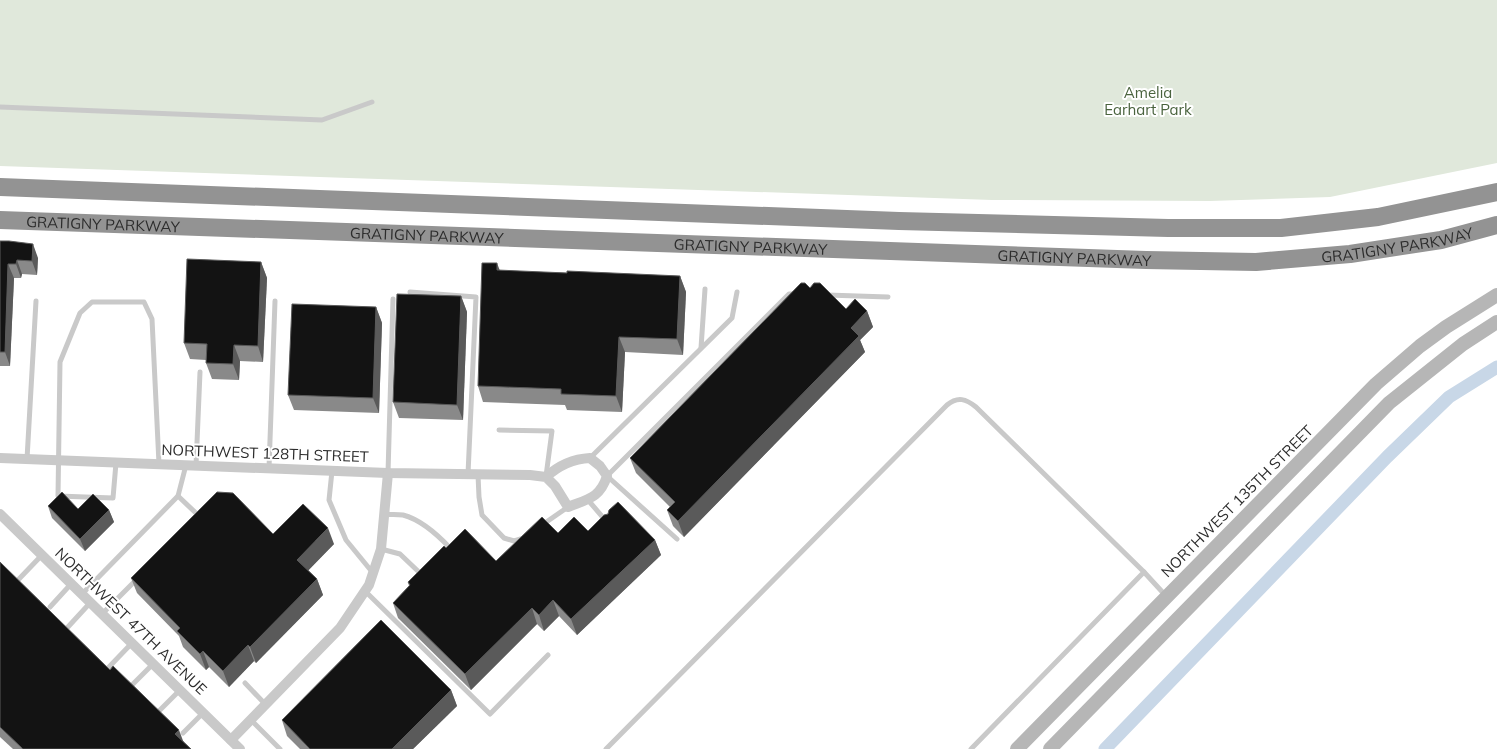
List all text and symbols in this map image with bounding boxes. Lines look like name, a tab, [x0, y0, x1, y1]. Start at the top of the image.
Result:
park label: Amelia Earhart Park	[1104, 83, 1192, 119]
street label: GRATIGNY PARKWAY	[26, 211, 181, 236]
street label: GRATIGNY PARKWAY	[1320, 222, 1476, 266]
street label: GRATIGNY PARKWAY	[350, 223, 505, 247]
street label: GRATIGNY PARKWAY	[673, 234, 829, 258]
street label: GRATIGNY PARKWAY	[997, 245, 1152, 270]
street label: NORTHWEST 135TH STREET	[1157, 421, 1317, 581]
street label: NORTHWEST 128TH STREET	[161, 440, 369, 466]
street label: NORTHWEST 47TH AVENUE	[51, 543, 211, 699]

